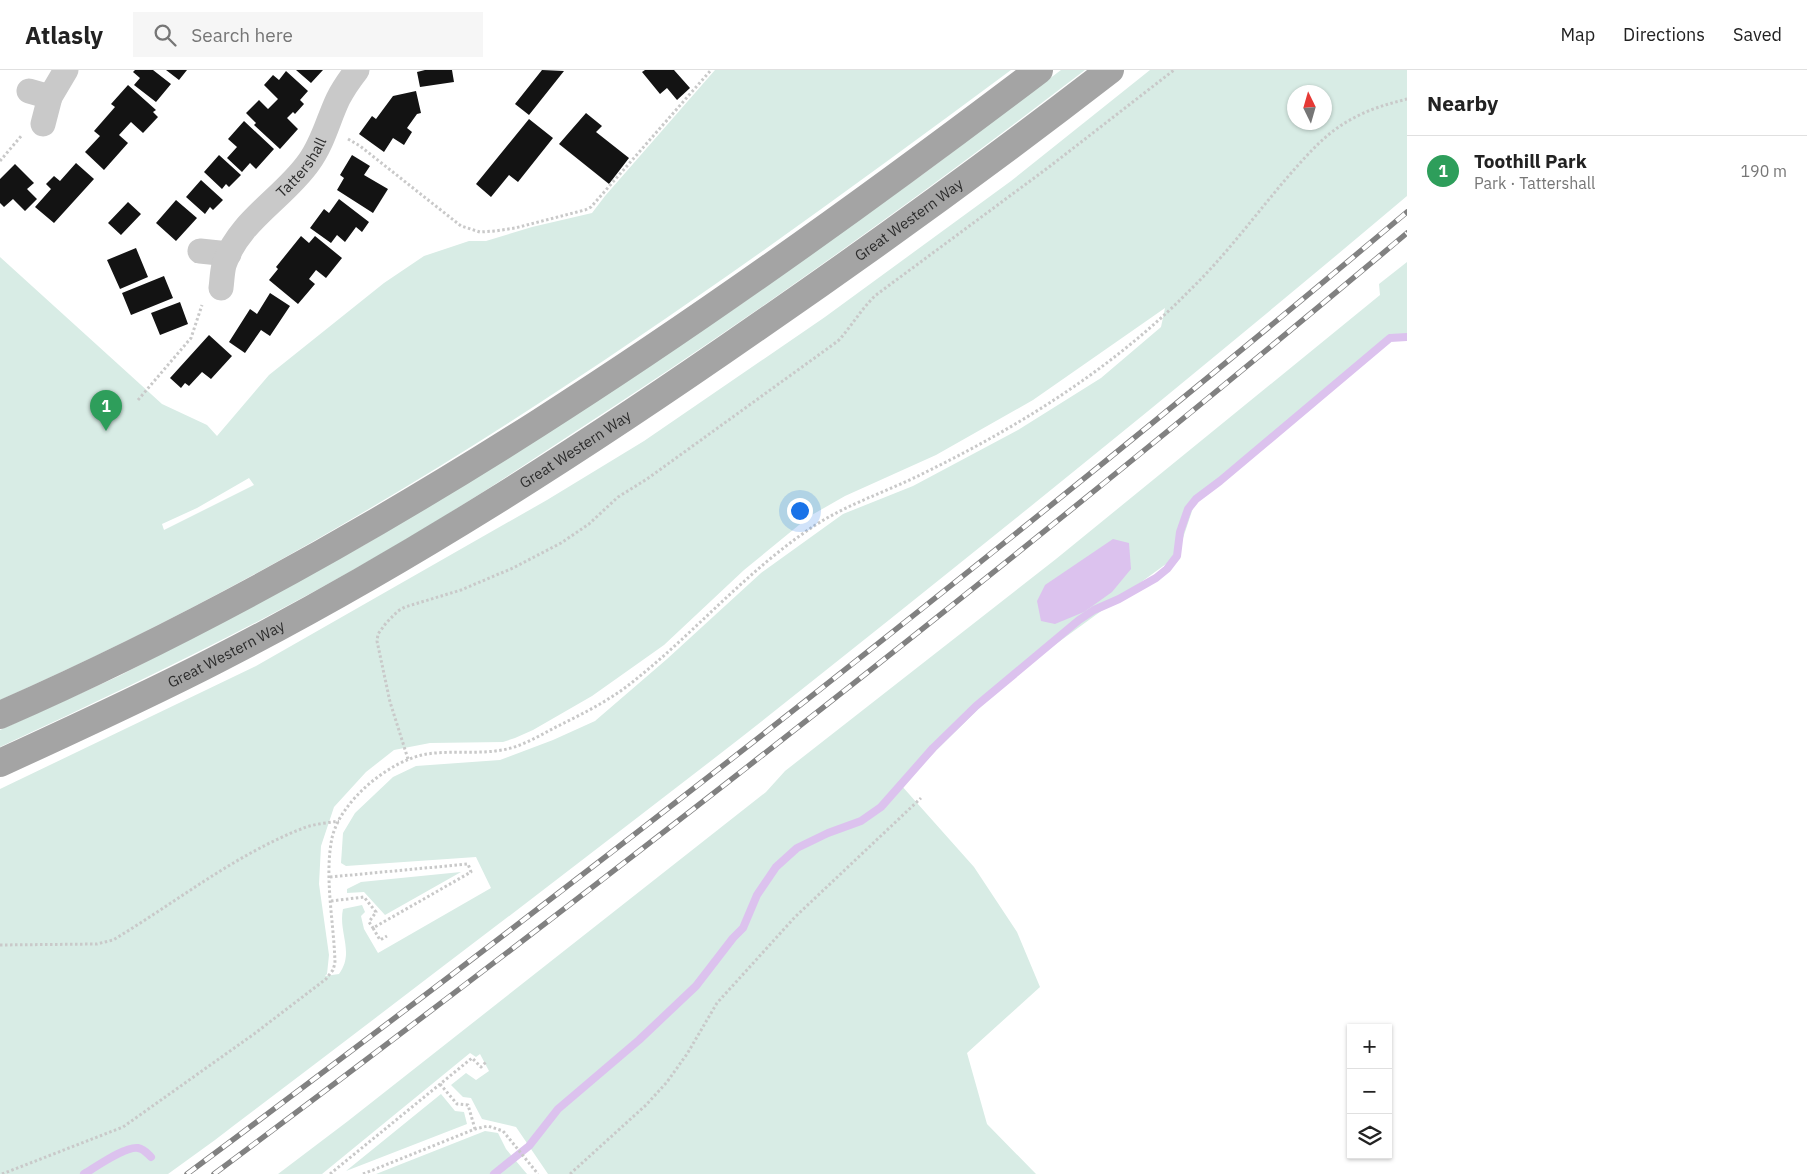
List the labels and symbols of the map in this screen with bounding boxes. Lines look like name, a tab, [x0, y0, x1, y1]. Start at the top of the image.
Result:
north arrow	[1287, 85, 1332, 130]
street label: Tattershall	[272, 134, 330, 202]
street label: Great Western Way	[851, 174, 967, 265]
pin: 1	[90, 390, 122, 431]
street label: Great Western Way	[516, 406, 635, 492]
your location	[787, 498, 813, 524]
street label: Great Western Way	[164, 615, 288, 692]

